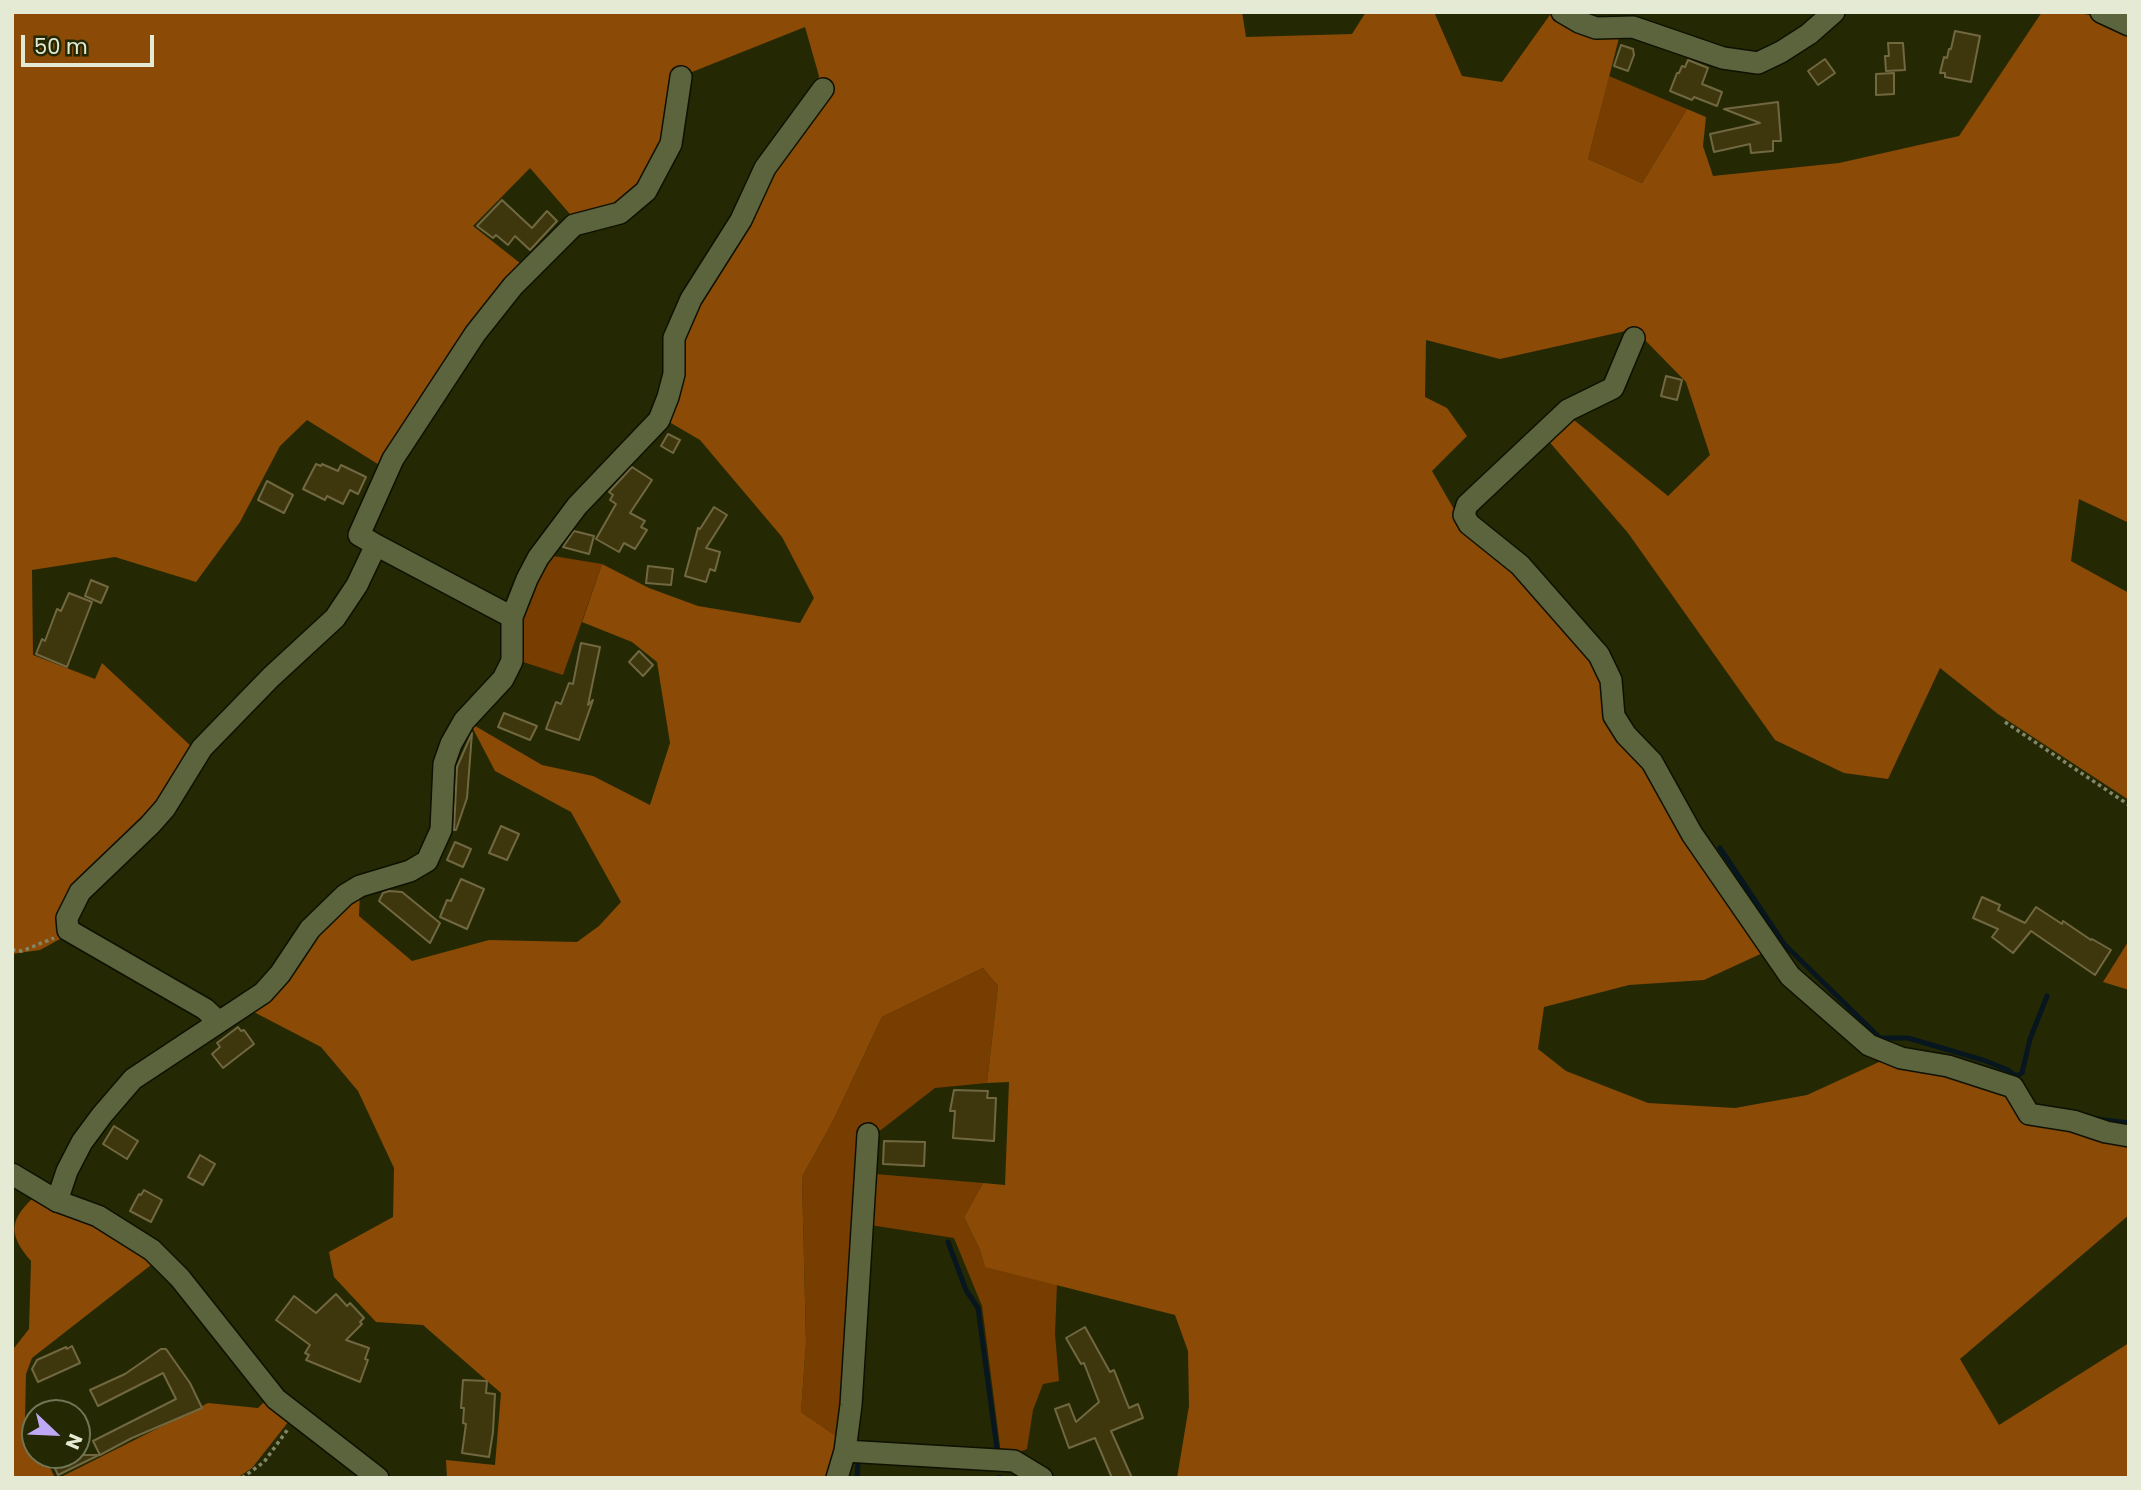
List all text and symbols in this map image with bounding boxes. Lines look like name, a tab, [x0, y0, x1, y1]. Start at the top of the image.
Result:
scale bar	[24, 21, 158, 65]
text: 50 m	[34, 32, 88, 61]
north arrow	[21, 1399, 91, 1469]
text: N	[59, 1430, 89, 1453]

